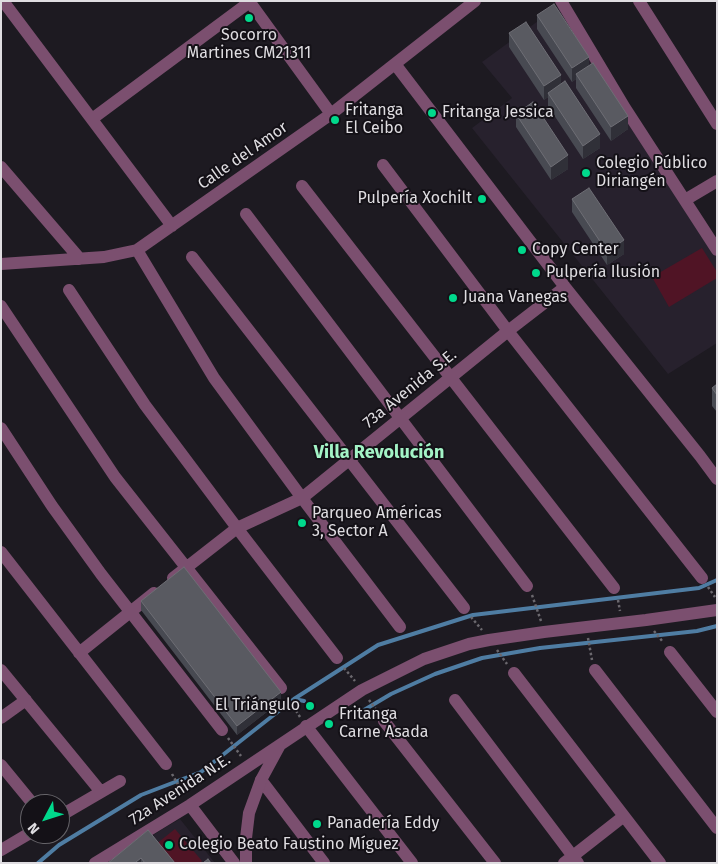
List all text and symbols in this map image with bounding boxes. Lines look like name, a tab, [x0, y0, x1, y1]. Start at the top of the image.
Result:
marker: Socorro Martines CM21311	[243, 12, 255, 24]
place label: Socorro Martines CM21311	[187, 26, 311, 64]
place label: Fritanga El Ceibo	[345, 101, 403, 139]
place label: Fritanga Jessica	[442, 103, 554, 123]
marker: Fritanga Jessica	[426, 107, 438, 119]
marker: Fritanga El Ceibo	[329, 114, 341, 126]
street label: Calle del Amor	[194, 118, 292, 194]
place label: Colegio Público Diriangén	[596, 154, 707, 192]
marker: Colegio Público Diriangén	[580, 167, 592, 179]
place label: Pulpería Xochilt	[358, 189, 472, 209]
marker: Pulpería Xochilt	[476, 193, 488, 205]
place label: Copy Center	[532, 240, 619, 260]
marker: Copy Center	[516, 244, 528, 256]
place label: Pulpería Ilusión	[546, 263, 660, 283]
marker: Pulpería Ilusión	[530, 267, 542, 279]
place label: Juana Vanegas	[463, 288, 567, 308]
marker: Juana Vanegas	[447, 292, 459, 304]
street label: 73a Avenida S.E.	[359, 345, 461, 433]
district label: Villa Revolución	[314, 442, 444, 464]
place label: Parqueo Américas 3, Sector A	[312, 504, 442, 542]
marker: Parqueo Américas 3, Sector A	[296, 517, 308, 529]
place label: El Triángulo	[215, 696, 300, 716]
marker: El Triángulo	[304, 700, 316, 712]
place label: Fritanga Carne Asada	[339, 705, 428, 743]
marker: Fritanga Carne Asada	[323, 718, 335, 730]
street label: 72a Avenida N.E.	[126, 750, 234, 830]
north arrow	[20, 794, 70, 844]
place label: Panadería Eddy	[327, 814, 439, 834]
marker: Panadería Eddy	[311, 818, 323, 830]
text: N	[24, 819, 43, 837]
place label: Colegio Beato Faustino Míguez	[179, 835, 399, 855]
marker: Colegio Beato Faustino Míguez	[163, 839, 175, 851]

